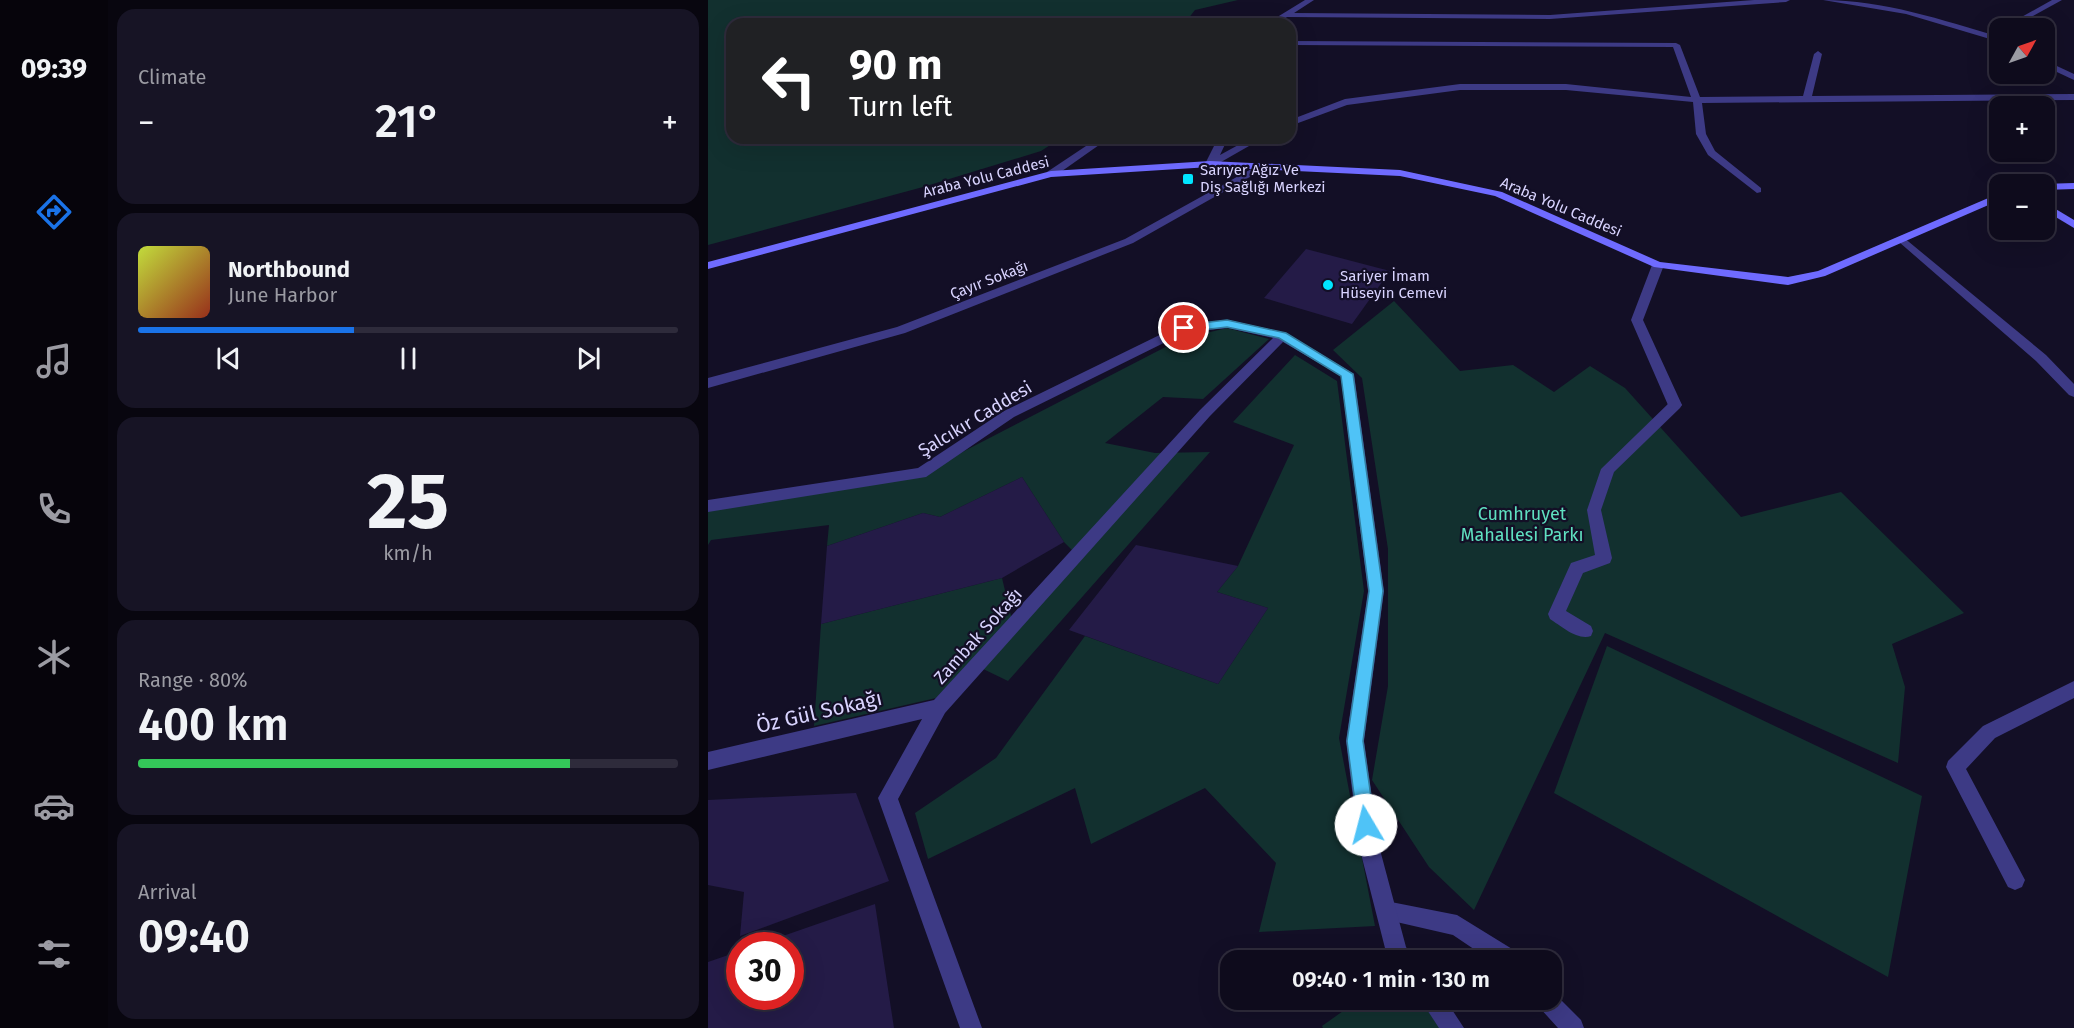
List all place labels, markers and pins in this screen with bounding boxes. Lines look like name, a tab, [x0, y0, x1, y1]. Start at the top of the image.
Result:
place label: Sarıyer Ağız Ve Diş Sağlığı Merkezi	[1200, 161, 1326, 196]
marker: Sarıyer Ağız Ve Diş Sağlığı Merkezi	[1181, 172, 1195, 186]
place label: Sariyer İmam Hüseyin Cemevi	[1340, 267, 1447, 302]
marker: Sariyer İmam Hüseyin Cemevi	[1321, 278, 1335, 292]
pin	[1158, 302, 1209, 353]

